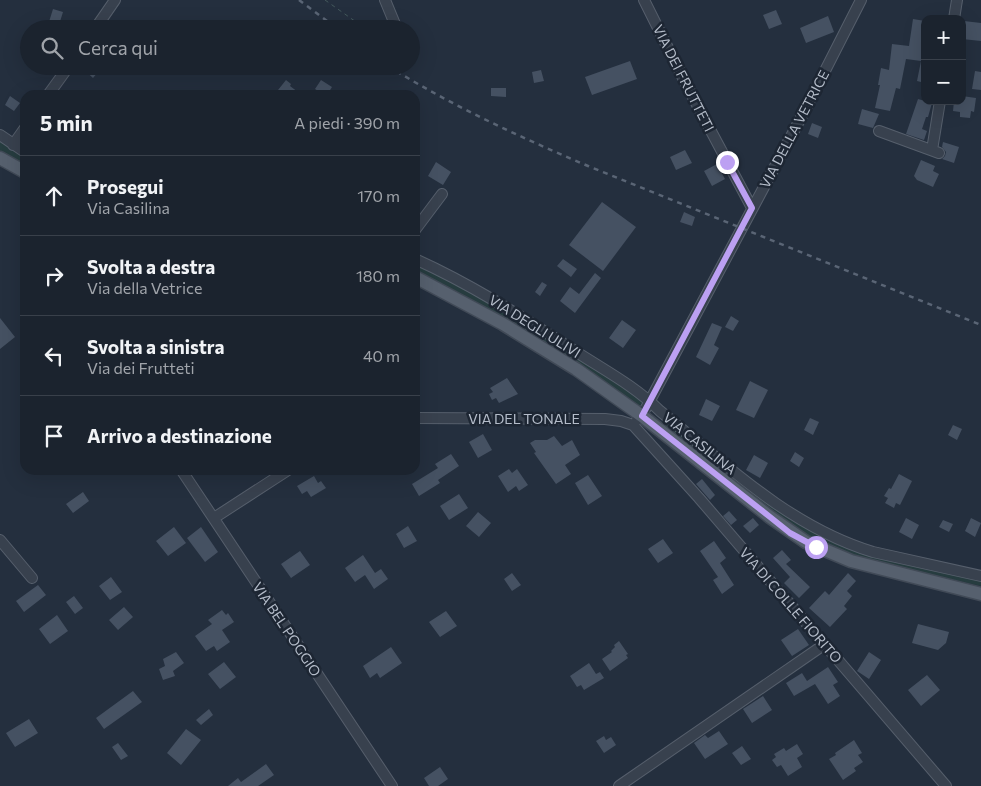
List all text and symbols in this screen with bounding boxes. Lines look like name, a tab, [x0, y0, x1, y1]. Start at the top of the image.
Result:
map controls	[921, 15, 966, 105]
button: +	[921, 15, 966, 60]
search box	[20, 20, 420, 75]
street label: VIA DEI FRUTTETI	[650, 22, 718, 134]
icon: search	[38, 34, 66, 62]
text: Cerca qui	[78, 36, 158, 59]
button: −	[921, 60, 966, 105]
street label: VIA DELLA VETRICE	[756, 67, 832, 191]
text: 5 min	[40, 110, 93, 135]
text: A piedi · 390 m	[294, 113, 400, 132]
route end	[716, 151, 739, 174]
text: Prosegui	[87, 175, 164, 198]
icon: ahead	[40, 182, 68, 210]
text: 170 m	[357, 186, 400, 205]
text: Via Casilina	[87, 198, 170, 217]
text: Svolta a destra	[87, 255, 215, 278]
icon: right	[40, 262, 68, 290]
text: 180 m	[356, 266, 400, 285]
text: Via della Vetrice	[87, 278, 202, 297]
street label: VIA DEGLI ULIVI	[486, 291, 584, 361]
text: Svolta a sinistra	[87, 335, 225, 358]
icon: left	[40, 342, 68, 370]
text: 40 m	[363, 346, 400, 365]
text: Via dei Frutteti	[87, 358, 195, 377]
street label: VIA CASILINA	[660, 408, 740, 478]
street label: VIA DEL TONALE	[468, 410, 580, 427]
icon: arrive	[40, 422, 68, 450]
text: Arrivo a destinazione	[87, 424, 272, 447]
route start	[805, 536, 828, 559]
street label: VIA DI COLLE FIORITO	[736, 544, 846, 666]
street label: VIA BEL POGGIO	[249, 579, 325, 679]

